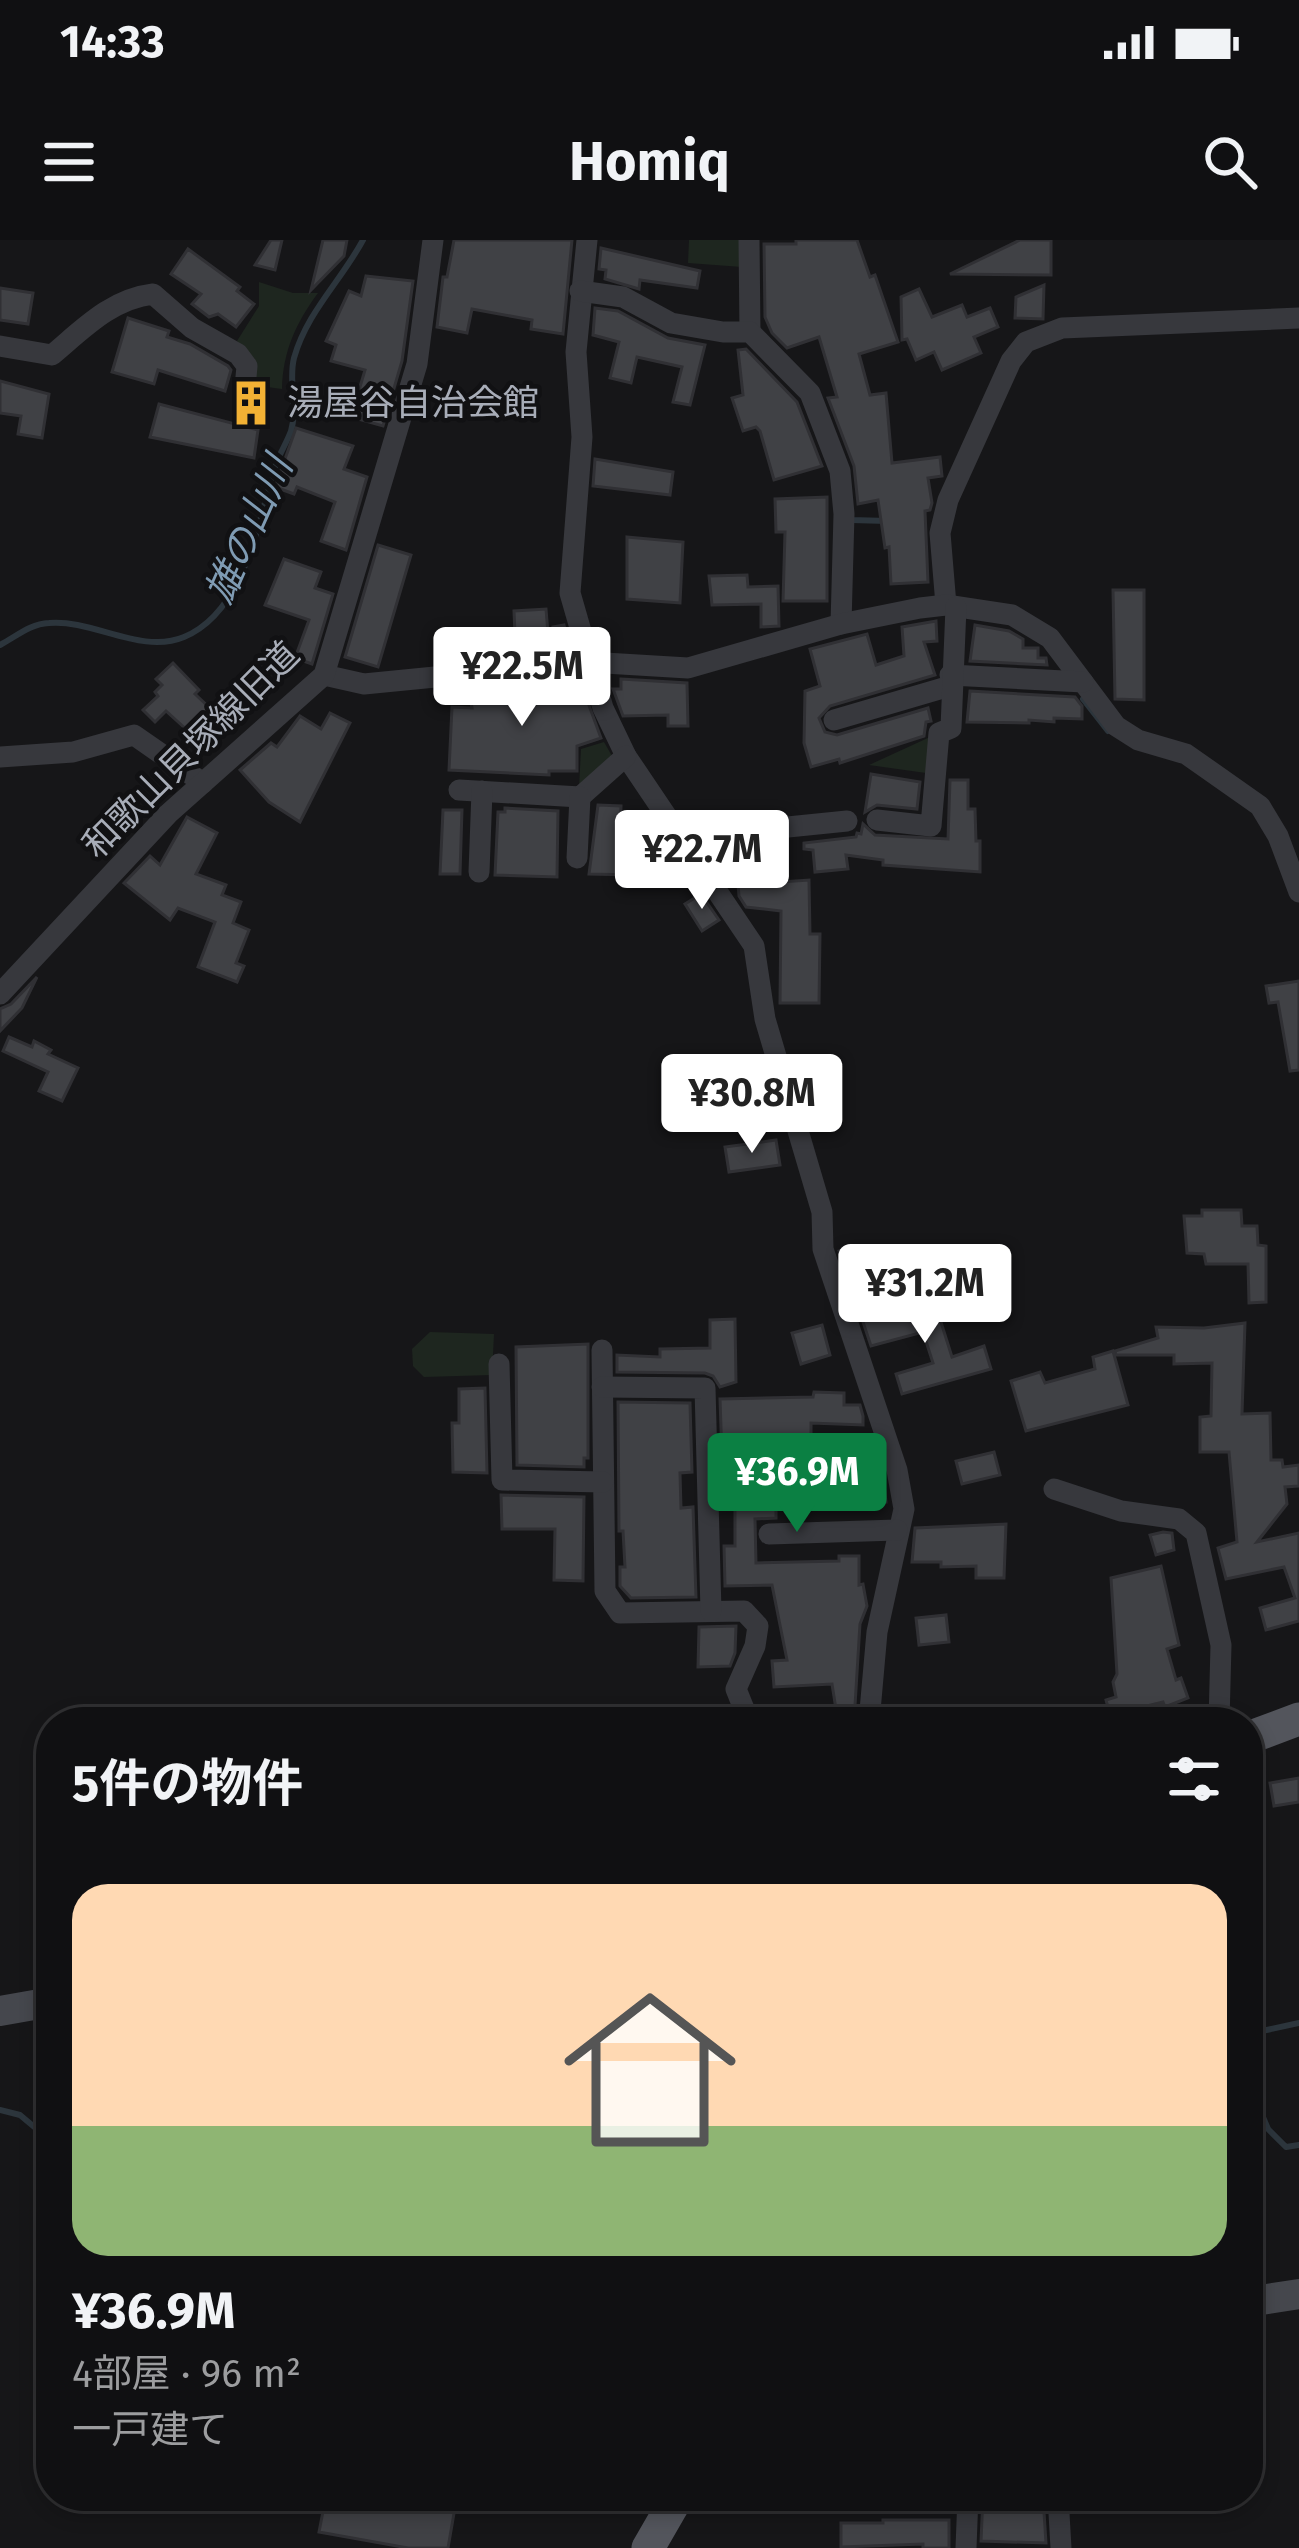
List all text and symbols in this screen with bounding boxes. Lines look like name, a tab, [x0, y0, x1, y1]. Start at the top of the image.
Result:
text: 14:33	[60, 15, 165, 69]
icon: menu	[36, 129, 102, 195]
icon: search	[1197, 129, 1263, 195]
text: Homiq	[569, 130, 730, 194]
building icon: 湯屋谷自治会館	[226, 378, 276, 428]
place label: 湯屋谷自治会館	[287, 381, 539, 425]
water label: 雄の山川	[196, 446, 303, 611]
pin: ¥22.5M	[424, 627, 620, 729]
street label: 和歌山貝塚線旧道	[74, 633, 308, 867]
text: ¥22.5M	[460, 643, 584, 689]
pin: ¥22.7M	[604, 810, 800, 912]
text: ¥22.7M	[642, 826, 762, 872]
pin: ¥30.8M	[654, 1054, 850, 1156]
text: ¥30.8M	[688, 1070, 816, 1116]
pin: ¥31.2M	[827, 1244, 1023, 1346]
text: ¥31.2M	[865, 1260, 985, 1306]
pin: ¥36.9M	[699, 1433, 895, 1535]
text: ¥36.9M	[735, 1449, 859, 1495]
icon: filters	[1161, 1746, 1227, 1812]
text: 5件の物件	[72, 1753, 303, 1815]
icon: home	[542, 1962, 758, 2178]
text: ¥36.9M	[72, 2280, 235, 2342]
text: 4部屋 · 96 m²	[72, 2351, 301, 2397]
text: 一戸建て	[72, 2407, 228, 2453]

